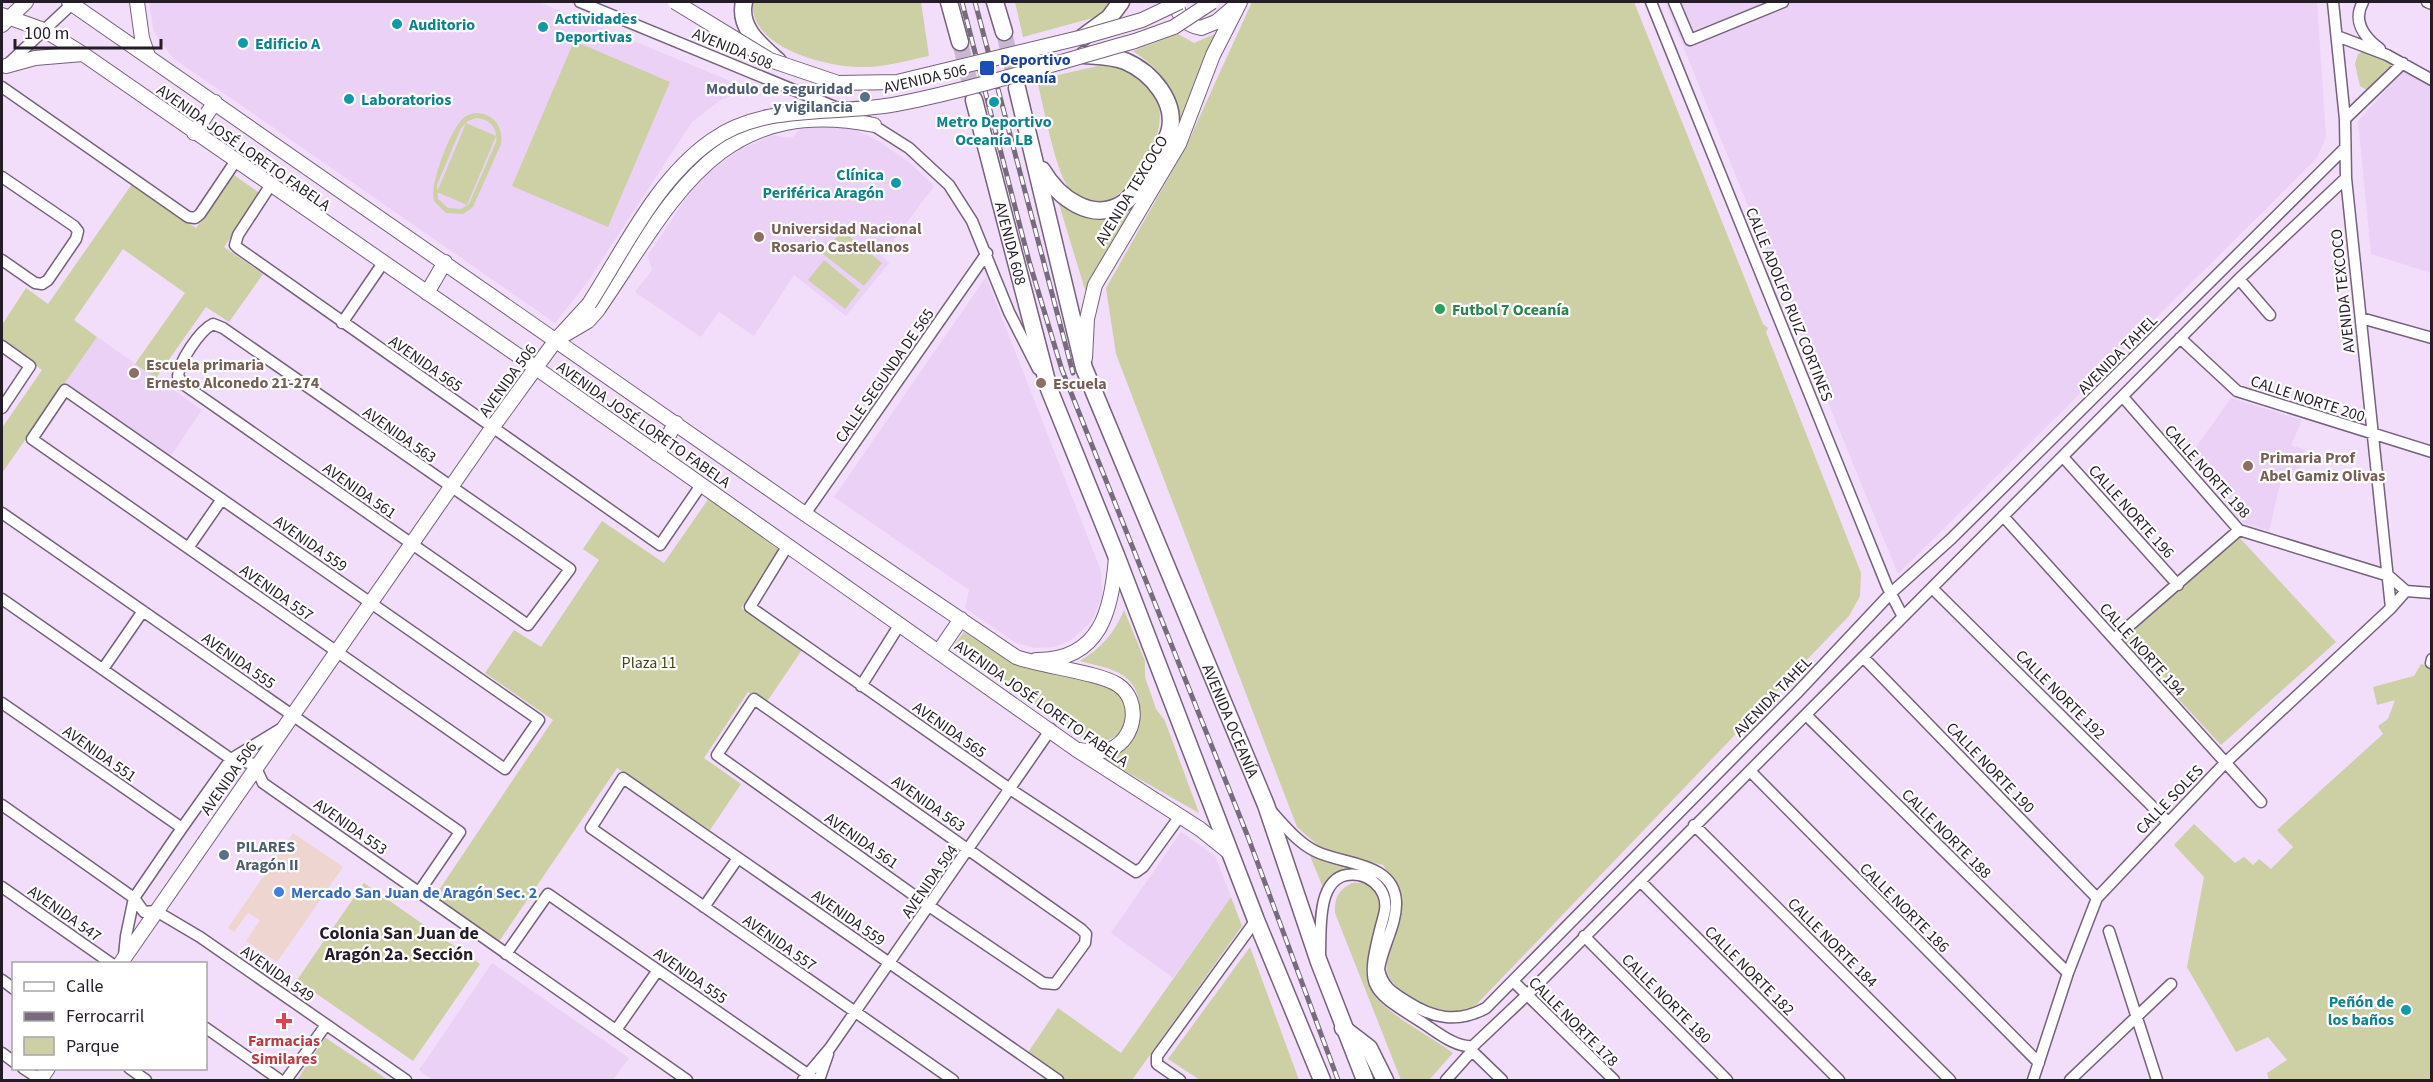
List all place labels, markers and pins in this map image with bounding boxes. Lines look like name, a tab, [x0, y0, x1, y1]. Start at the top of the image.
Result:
place label: Actividades Deportivas	[554, 8, 637, 48]
place label: Auditorio	[408, 14, 475, 36]
marker: Auditorio	[390, 17, 404, 31]
marker: Actividades Deportivas	[536, 20, 550, 34]
place label: Edificio A	[255, 33, 321, 55]
marker: Edificio A	[236, 36, 250, 50]
place label: Deportivo Oceanía	[1000, 49, 1071, 89]
marker: Deportivo Oceanía	[978, 59, 996, 77]
place label: Modulo de seguridad y vigilancia	[706, 78, 853, 118]
place label: Laboratorios	[361, 89, 451, 111]
marker: Modulo de seguridad y vigilancia	[858, 90, 872, 104]
marker: Laboratorios	[342, 92, 356, 106]
marker: Metro Deportivo Oceanía LB	[987, 95, 1001, 109]
place label: Metro Deportivo Oceanía LB	[936, 111, 1052, 151]
place label: Clínica Periférica Aragón	[763, 164, 884, 204]
marker: Clínica Periférica Aragón	[889, 176, 903, 190]
place label: Universidad Nacional Rosario Castellanos	[771, 218, 922, 258]
marker: Universidad Nacional Rosario Castellanos	[752, 230, 766, 244]
place label: Futbol 7 Oceanía	[1452, 299, 1569, 321]
marker: Futbol 7 Oceanía	[1433, 302, 1447, 316]
place label: Escuela primaria Ernesto Alconedo 21-274	[146, 354, 320, 394]
marker: Escuela primaria Ernesto Alconedo 21-274	[127, 366, 141, 380]
place label: Escuela	[1053, 373, 1107, 395]
marker: Escuela	[1034, 376, 1048, 390]
place label: Primaria Prof Abel Gamiz Olivas	[2259, 447, 2385, 487]
marker: Primaria Prof Abel Gamiz Olivas	[2241, 459, 2255, 473]
place label: PILARES Aragón II	[235, 836, 299, 876]
marker: PILARES Aragón II	[217, 848, 231, 862]
place label: Mercado San Juan de Aragón Sec. 2	[291, 882, 537, 904]
marker: Mercado San Juan de Aragón Sec. 2	[272, 885, 286, 899]
place label: Peñón de los baños	[2328, 991, 2394, 1031]
marker: Peñón de los baños	[2399, 1003, 2413, 1017]
marker: Farmacias Similares	[277, 1014, 291, 1028]
place label: Farmacias Similares	[248, 1030, 320, 1070]

